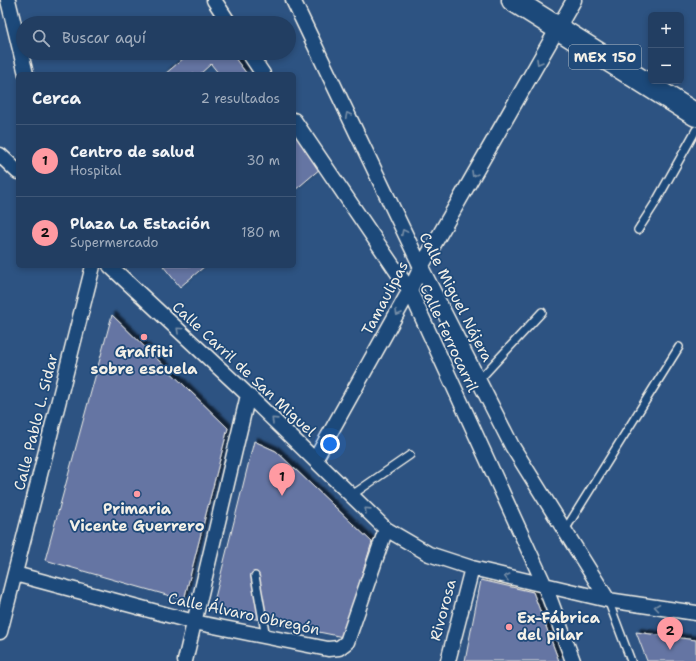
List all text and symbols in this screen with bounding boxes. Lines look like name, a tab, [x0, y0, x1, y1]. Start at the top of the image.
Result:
map controls	[648, 12, 684, 84]
button: +	[648, 12, 684, 48]
search box	[16, 16, 296, 60]
icon: search	[30, 27, 52, 49]
text: Buscar aquí	[62, 28, 146, 48]
road number: MEX 150	[569, 45, 641, 69]
button: −	[648, 48, 684, 84]
one-way arrow	[536, 58, 543, 65]
text: Cerca	[32, 87, 81, 109]
text: 2 resultados	[201, 90, 280, 107]
one-way arrow	[345, 111, 353, 119]
text: Centro de salud	[70, 142, 195, 162]
text: 1	[42, 152, 48, 169]
text: 30 m	[246, 152, 280, 169]
text: Hospital	[70, 162, 121, 179]
one-way arrow	[472, 170, 479, 178]
text: Plaza La Estación	[70, 214, 210, 234]
text: 2	[40, 224, 50, 241]
text: 180 m	[241, 224, 280, 241]
one-way arrow	[401, 228, 409, 236]
street label: Calle Miguel Nájera	[415, 229, 498, 366]
text: Supermercado	[70, 234, 158, 251]
street label: Tamaulipas	[357, 257, 413, 339]
street label: Calle Ferrocarril	[415, 281, 483, 396]
street label: Calle Carril de San Miguel	[168, 297, 321, 441]
one-way arrow	[395, 308, 402, 316]
one-way arrow	[176, 328, 184, 335]
marker: Graffiti sobre escuela	[139, 332, 149, 342]
place label: Graffiti sobre escuela	[91, 342, 198, 379]
street label: Calle Pablo L. Sidar	[9, 351, 63, 493]
one-way arrow	[271, 417, 279, 424]
your location	[320, 434, 340, 454]
pin: 1	[269, 463, 295, 496]
marker: Primaria Vicente Guerrero	[132, 489, 142, 499]
place label: Primaria Vicente Guerrero	[70, 499, 205, 536]
one-way arrow	[364, 507, 372, 515]
one-way arrow	[504, 573, 511, 582]
street label: Rivorosa	[425, 576, 461, 643]
street label: Calle Álvaro Obregón	[166, 587, 322, 640]
one-way arrow	[654, 603, 660, 612]
place label: Ex-Fábrica del pilar	[517, 608, 601, 645]
pin: 2	[657, 617, 683, 650]
marker: Ex-Fábrica del pilar	[504, 622, 514, 632]

